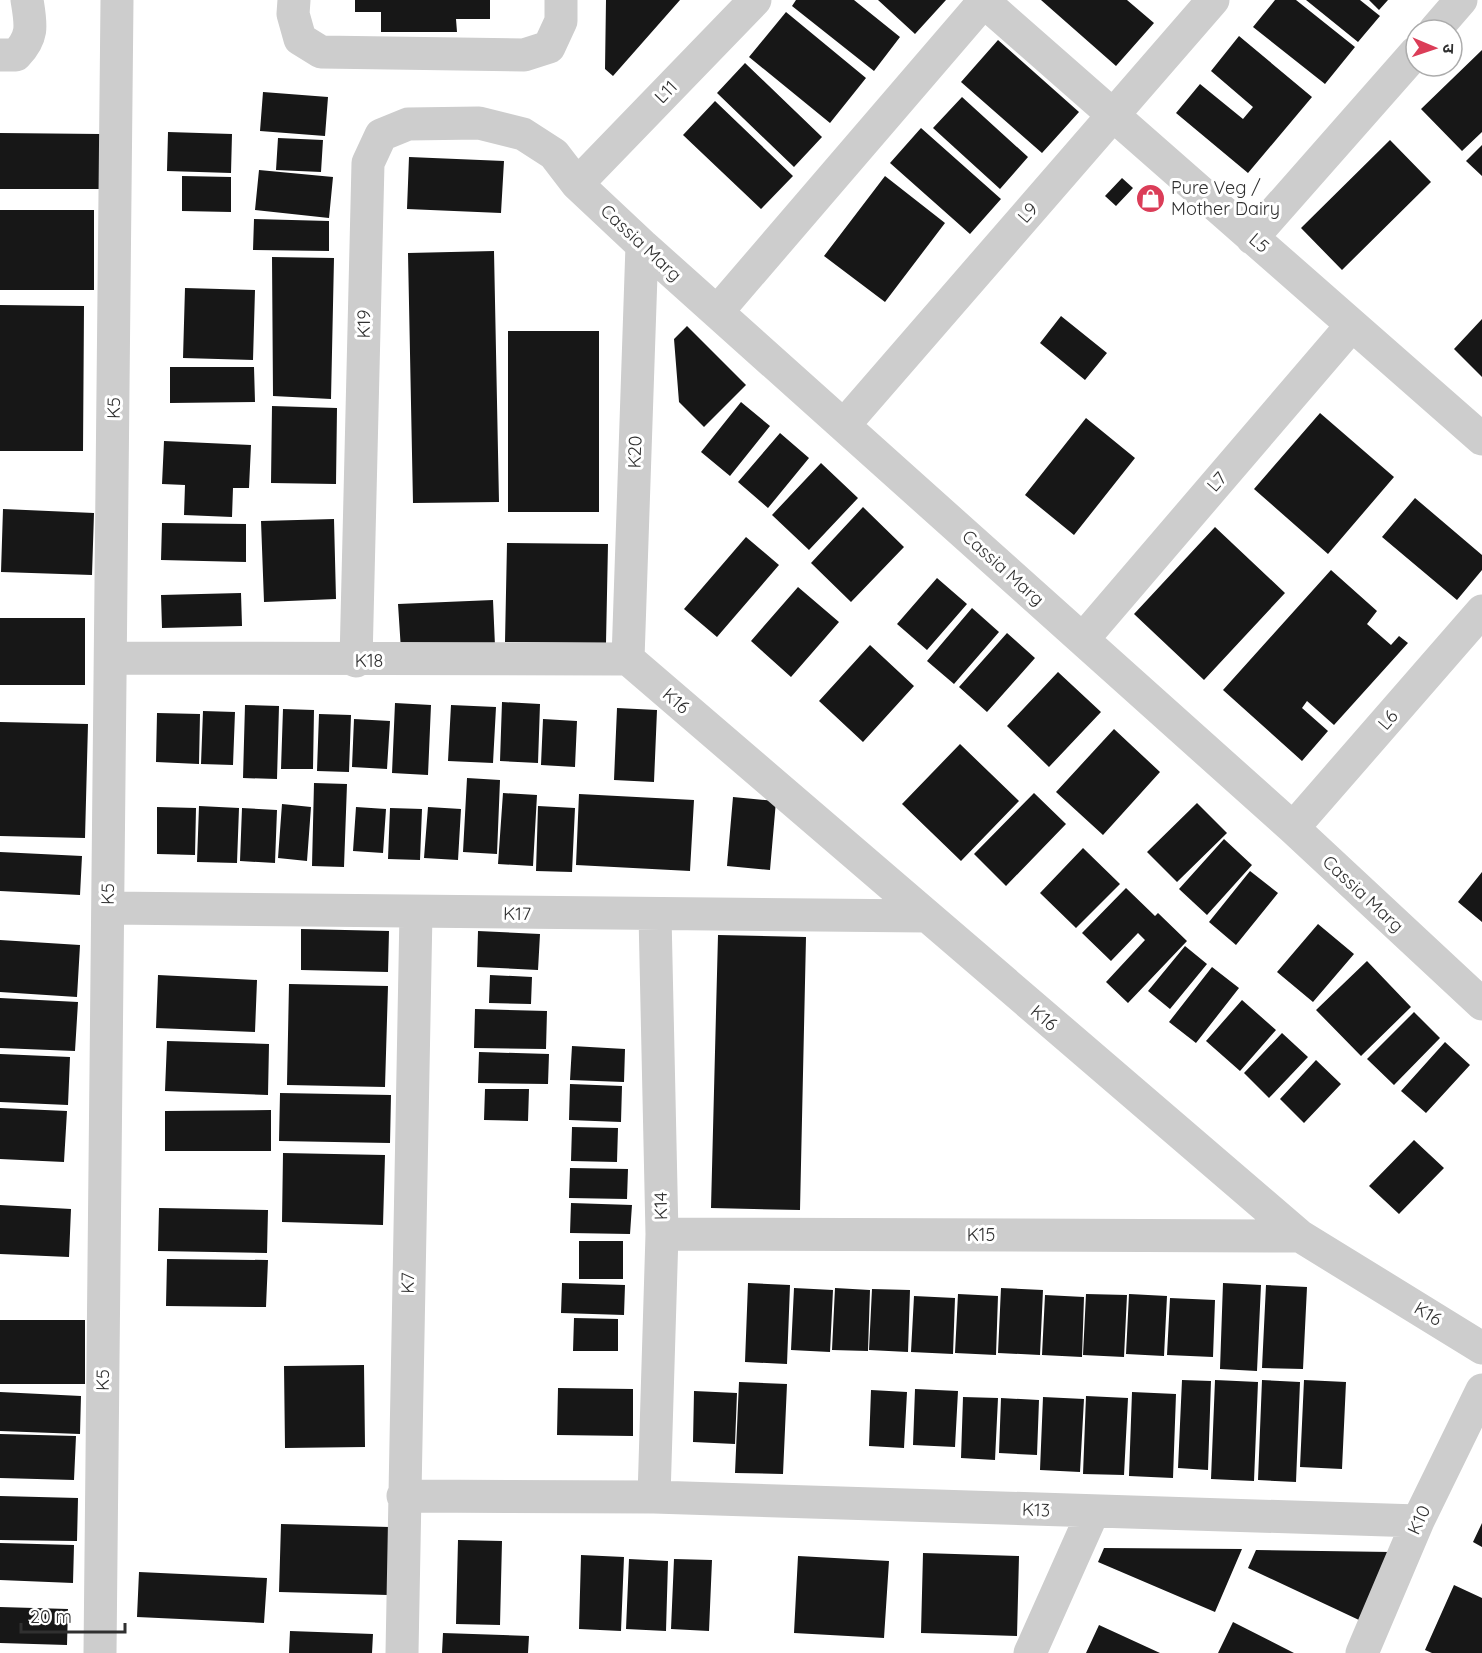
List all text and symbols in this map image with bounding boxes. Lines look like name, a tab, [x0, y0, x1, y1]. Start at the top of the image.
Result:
north arrow	[1404, 18, 1464, 78]
text: उ	[1439, 43, 1459, 54]
street label: L11	[649, 75, 682, 108]
place label: Pure Veg / Mother Dairy	[1171, 176, 1280, 220]
shop icon: Pure Veg / Mother Dairy	[1134, 182, 1166, 214]
street label: L9	[1013, 198, 1043, 228]
street label: Cassia Marg	[596, 199, 687, 286]
street label: L5	[1244, 228, 1274, 258]
street label: K19	[352, 309, 375, 339]
street label: K5	[102, 397, 125, 419]
street label: K20	[622, 435, 647, 469]
street label: L7	[1202, 467, 1231, 496]
street label: Cassia Marg	[957, 525, 1049, 611]
street label: K18	[355, 649, 383, 672]
street label: K16	[658, 683, 695, 719]
street label: L6	[1373, 705, 1403, 734]
street label: Cassia Marg	[1318, 850, 1409, 937]
street label: K5	[96, 883, 119, 905]
street label: K17	[503, 902, 531, 925]
street label: K16	[1026, 1000, 1063, 1036]
street label: K14	[649, 1192, 672, 1220]
street label: K15	[967, 1223, 995, 1246]
street label: K7	[396, 1272, 419, 1294]
street label: K16	[1410, 1296, 1447, 1331]
street label: K5	[91, 1369, 114, 1391]
street label: K13	[1021, 1498, 1051, 1521]
street label: K10	[1402, 1502, 1435, 1538]
scale bar	[21, 1596, 124, 1634]
text: 20 m	[30, 1605, 72, 1628]

